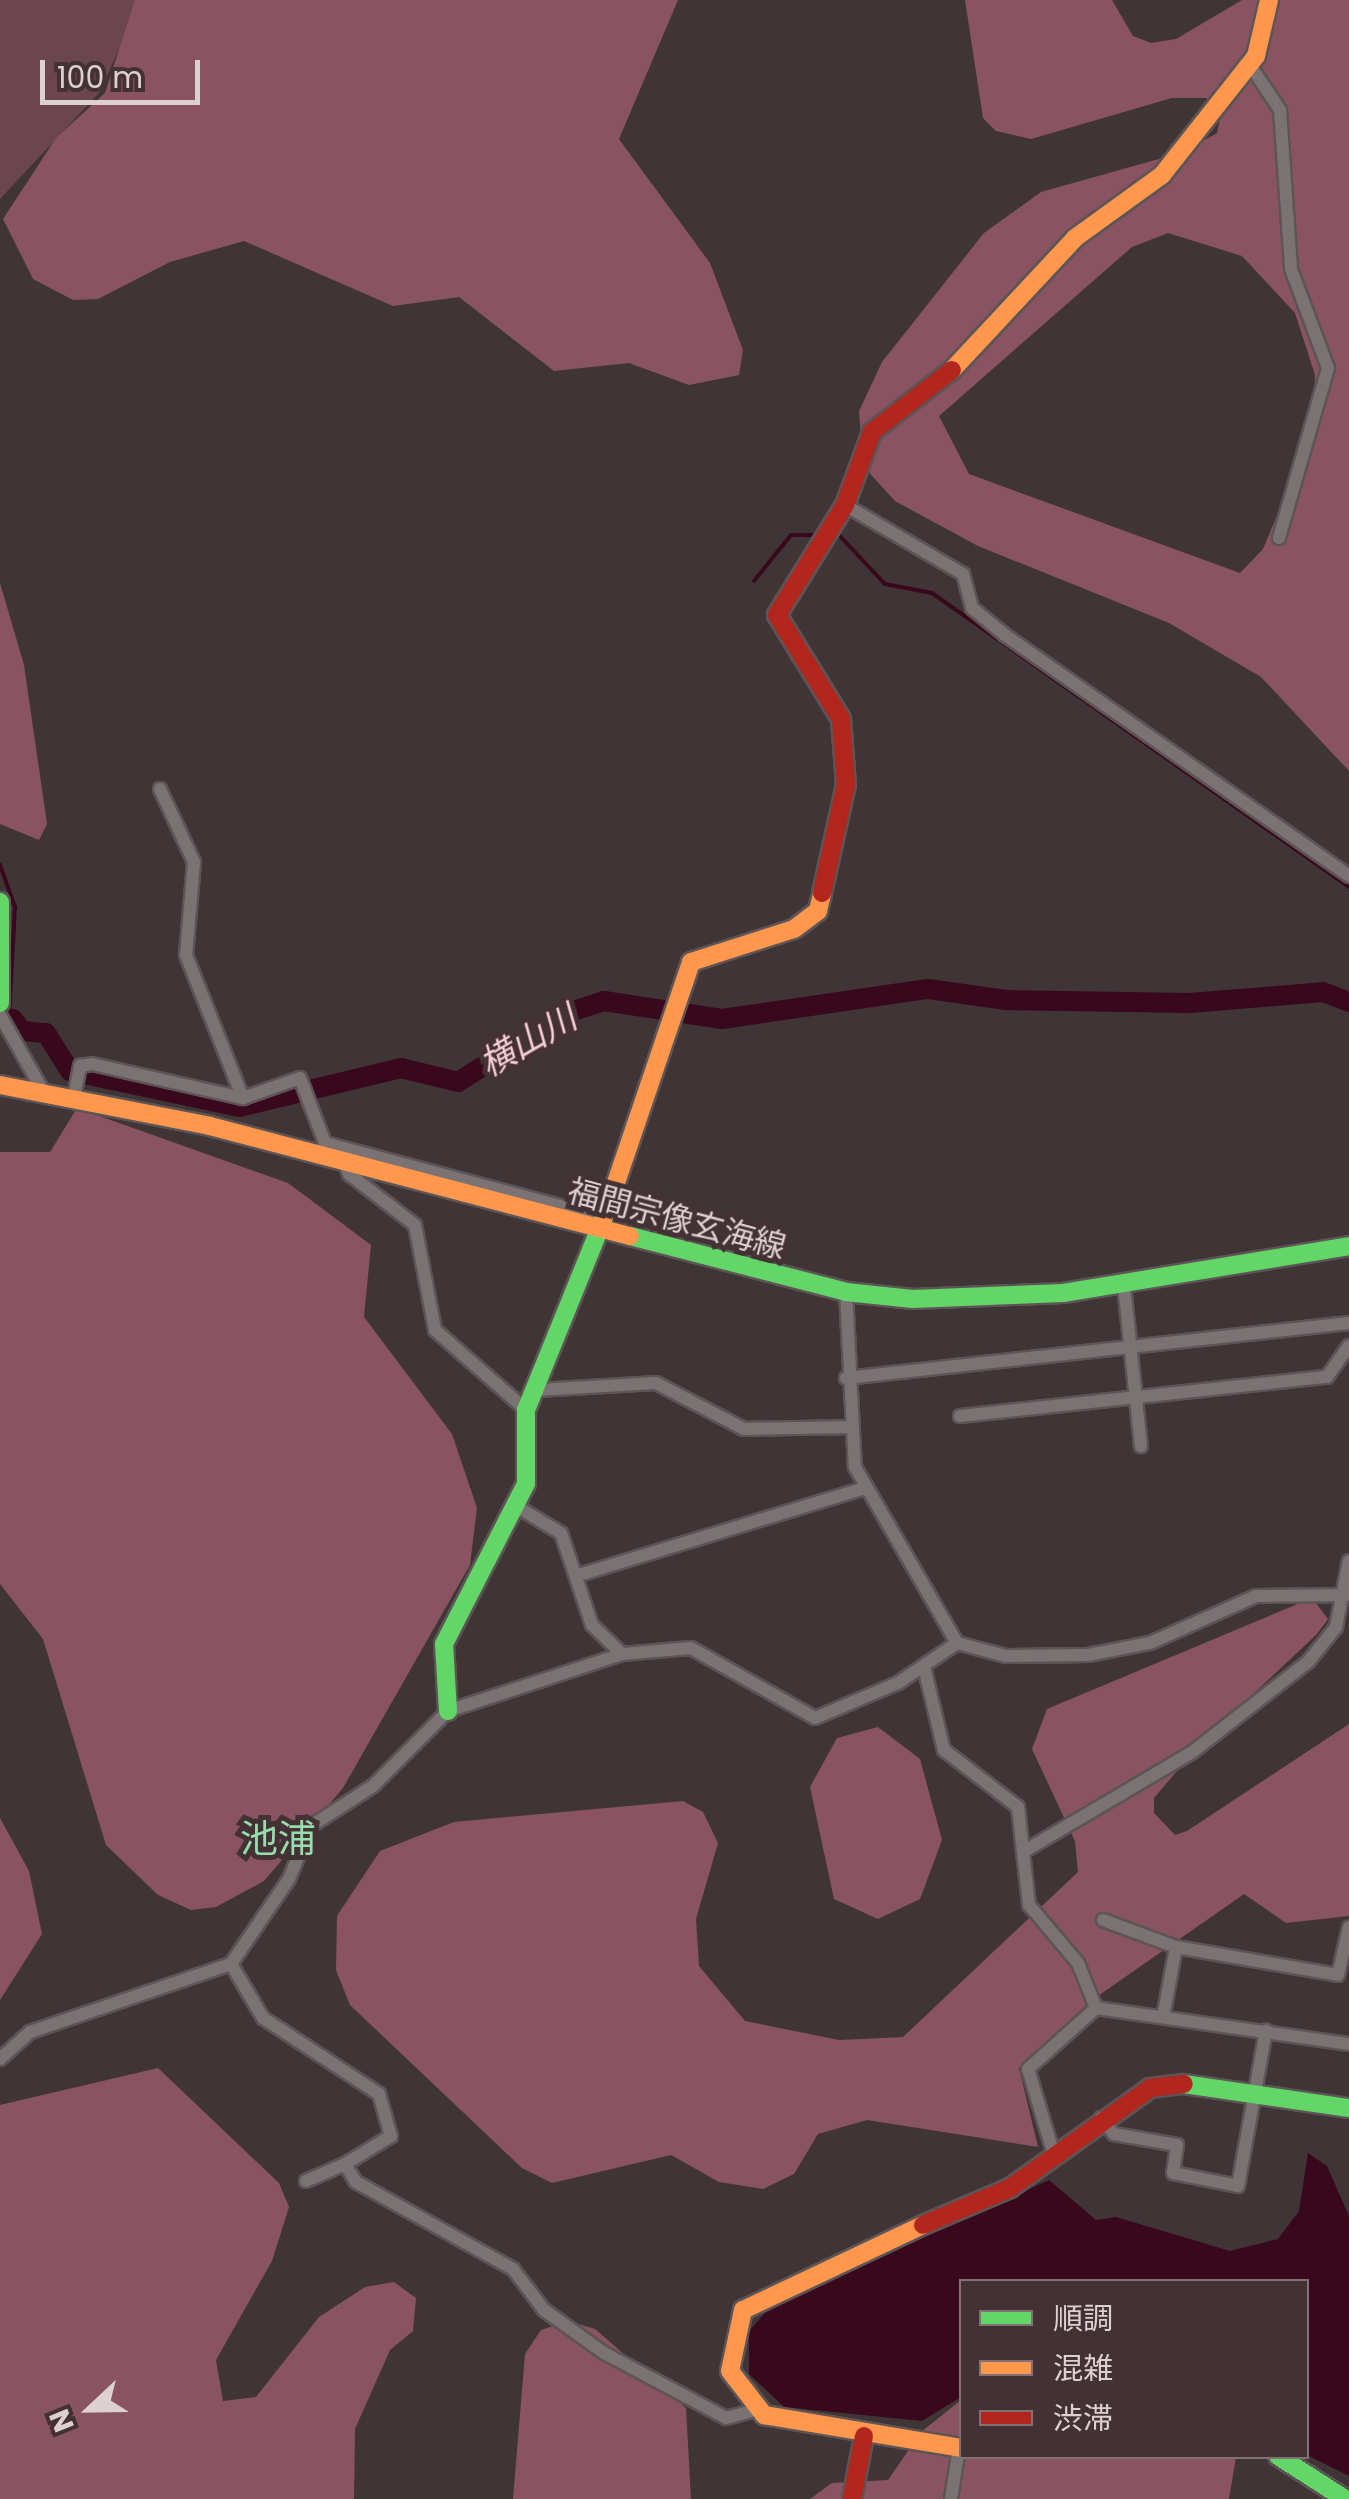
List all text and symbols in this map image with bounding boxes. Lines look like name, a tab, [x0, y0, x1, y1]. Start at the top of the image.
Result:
scale bar	[45, 40, 205, 102]
text: 100 m	[57, 56, 143, 99]
water label: 横山川	[472, 997, 584, 1085]
street label: 福間宗像玄海線	[564, 1171, 790, 1267]
district label: 池浦	[240, 1816, 316, 1862]
legend	[959, 2279, 1309, 2459]
text: 順調	[1053, 2297, 1113, 2340]
text: 混雑	[1053, 2347, 1113, 2390]
north arrow	[40, 2359, 140, 2459]
text: 渋滞	[1053, 2397, 1113, 2440]
text: N	[40, 2403, 84, 2437]

